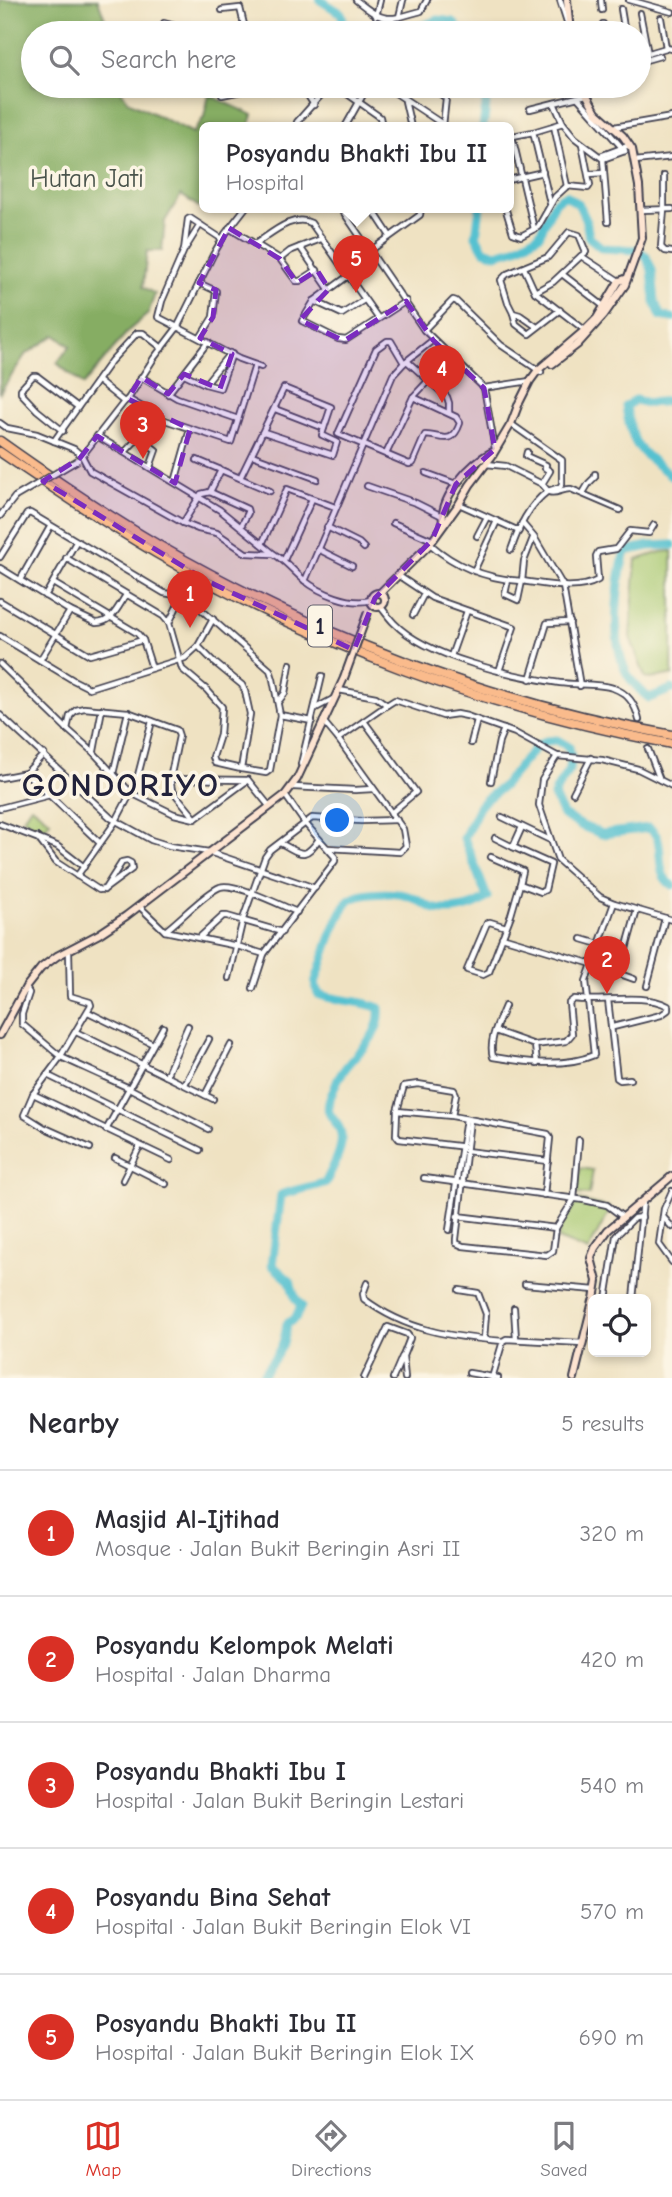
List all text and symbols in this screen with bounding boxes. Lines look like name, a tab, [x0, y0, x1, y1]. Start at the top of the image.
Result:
search box	[21, 21, 651, 98]
icon: search	[45, 41, 83, 79]
text: Search here	[101, 45, 236, 75]
popup	[199, 122, 514, 213]
text: Posyandu Bhakti Ibu II	[226, 139, 487, 169]
park label: Hutan Jati	[30, 164, 144, 194]
text: Hospital	[226, 169, 304, 196]
pin: 5	[333, 235, 379, 293]
pin: 4	[419, 345, 465, 403]
pin: 3	[120, 401, 166, 459]
pin: 1	[167, 570, 213, 628]
road number: 1	[308, 606, 332, 646]
district label: GONDORIYO	[22, 766, 220, 804]
your location	[320, 803, 354, 837]
pin: 2	[584, 936, 630, 994]
map controls	[588, 1294, 651, 1357]
button: locate	[588, 1294, 651, 1357]
text: Nearby	[28, 1406, 119, 1441]
text: 5 results	[561, 1410, 644, 1437]
text: Masjid Al-Ijtihad	[95, 1505, 280, 1535]
text: 1	[46, 1520, 56, 1547]
text: 320 m	[580, 1520, 644, 1547]
text: Mosque · Jalan Bukit Beringin Asri II	[95, 1535, 460, 1562]
text: Posyandu Kelompok Melati	[95, 1631, 393, 1661]
text: 2	[45, 1646, 57, 1673]
text: 420 m	[580, 1646, 644, 1673]
text: Hospital · Jalan Dharma	[95, 1661, 331, 1688]
text: Posyandu Bhakti Ibu I	[95, 1757, 346, 1787]
text: 3	[45, 1772, 57, 1799]
text: 540 m	[580, 1772, 644, 1799]
text: Hospital · Jalan Bukit Beringin Lestari	[95, 1787, 464, 1814]
text: Posyandu Bina Sehat	[95, 1883, 330, 1913]
text: 4	[46, 1898, 56, 1925]
text: 570 m	[580, 1898, 644, 1925]
text: Hospital · Jalan Bukit Beringin Elok VI	[95, 1913, 471, 1940]
text: Posyandu Bhakti Ibu II	[95, 2009, 357, 2039]
text: 5	[45, 2024, 57, 2051]
text: 690 m	[579, 2024, 644, 2051]
text: Hospital · Jalan Bukit Beringin Elok IX	[95, 2039, 475, 2066]
tab: Map	[84, 2117, 122, 2181]
tab: Directions	[291, 2117, 371, 2181]
tab: Saved	[540, 2117, 588, 2181]

